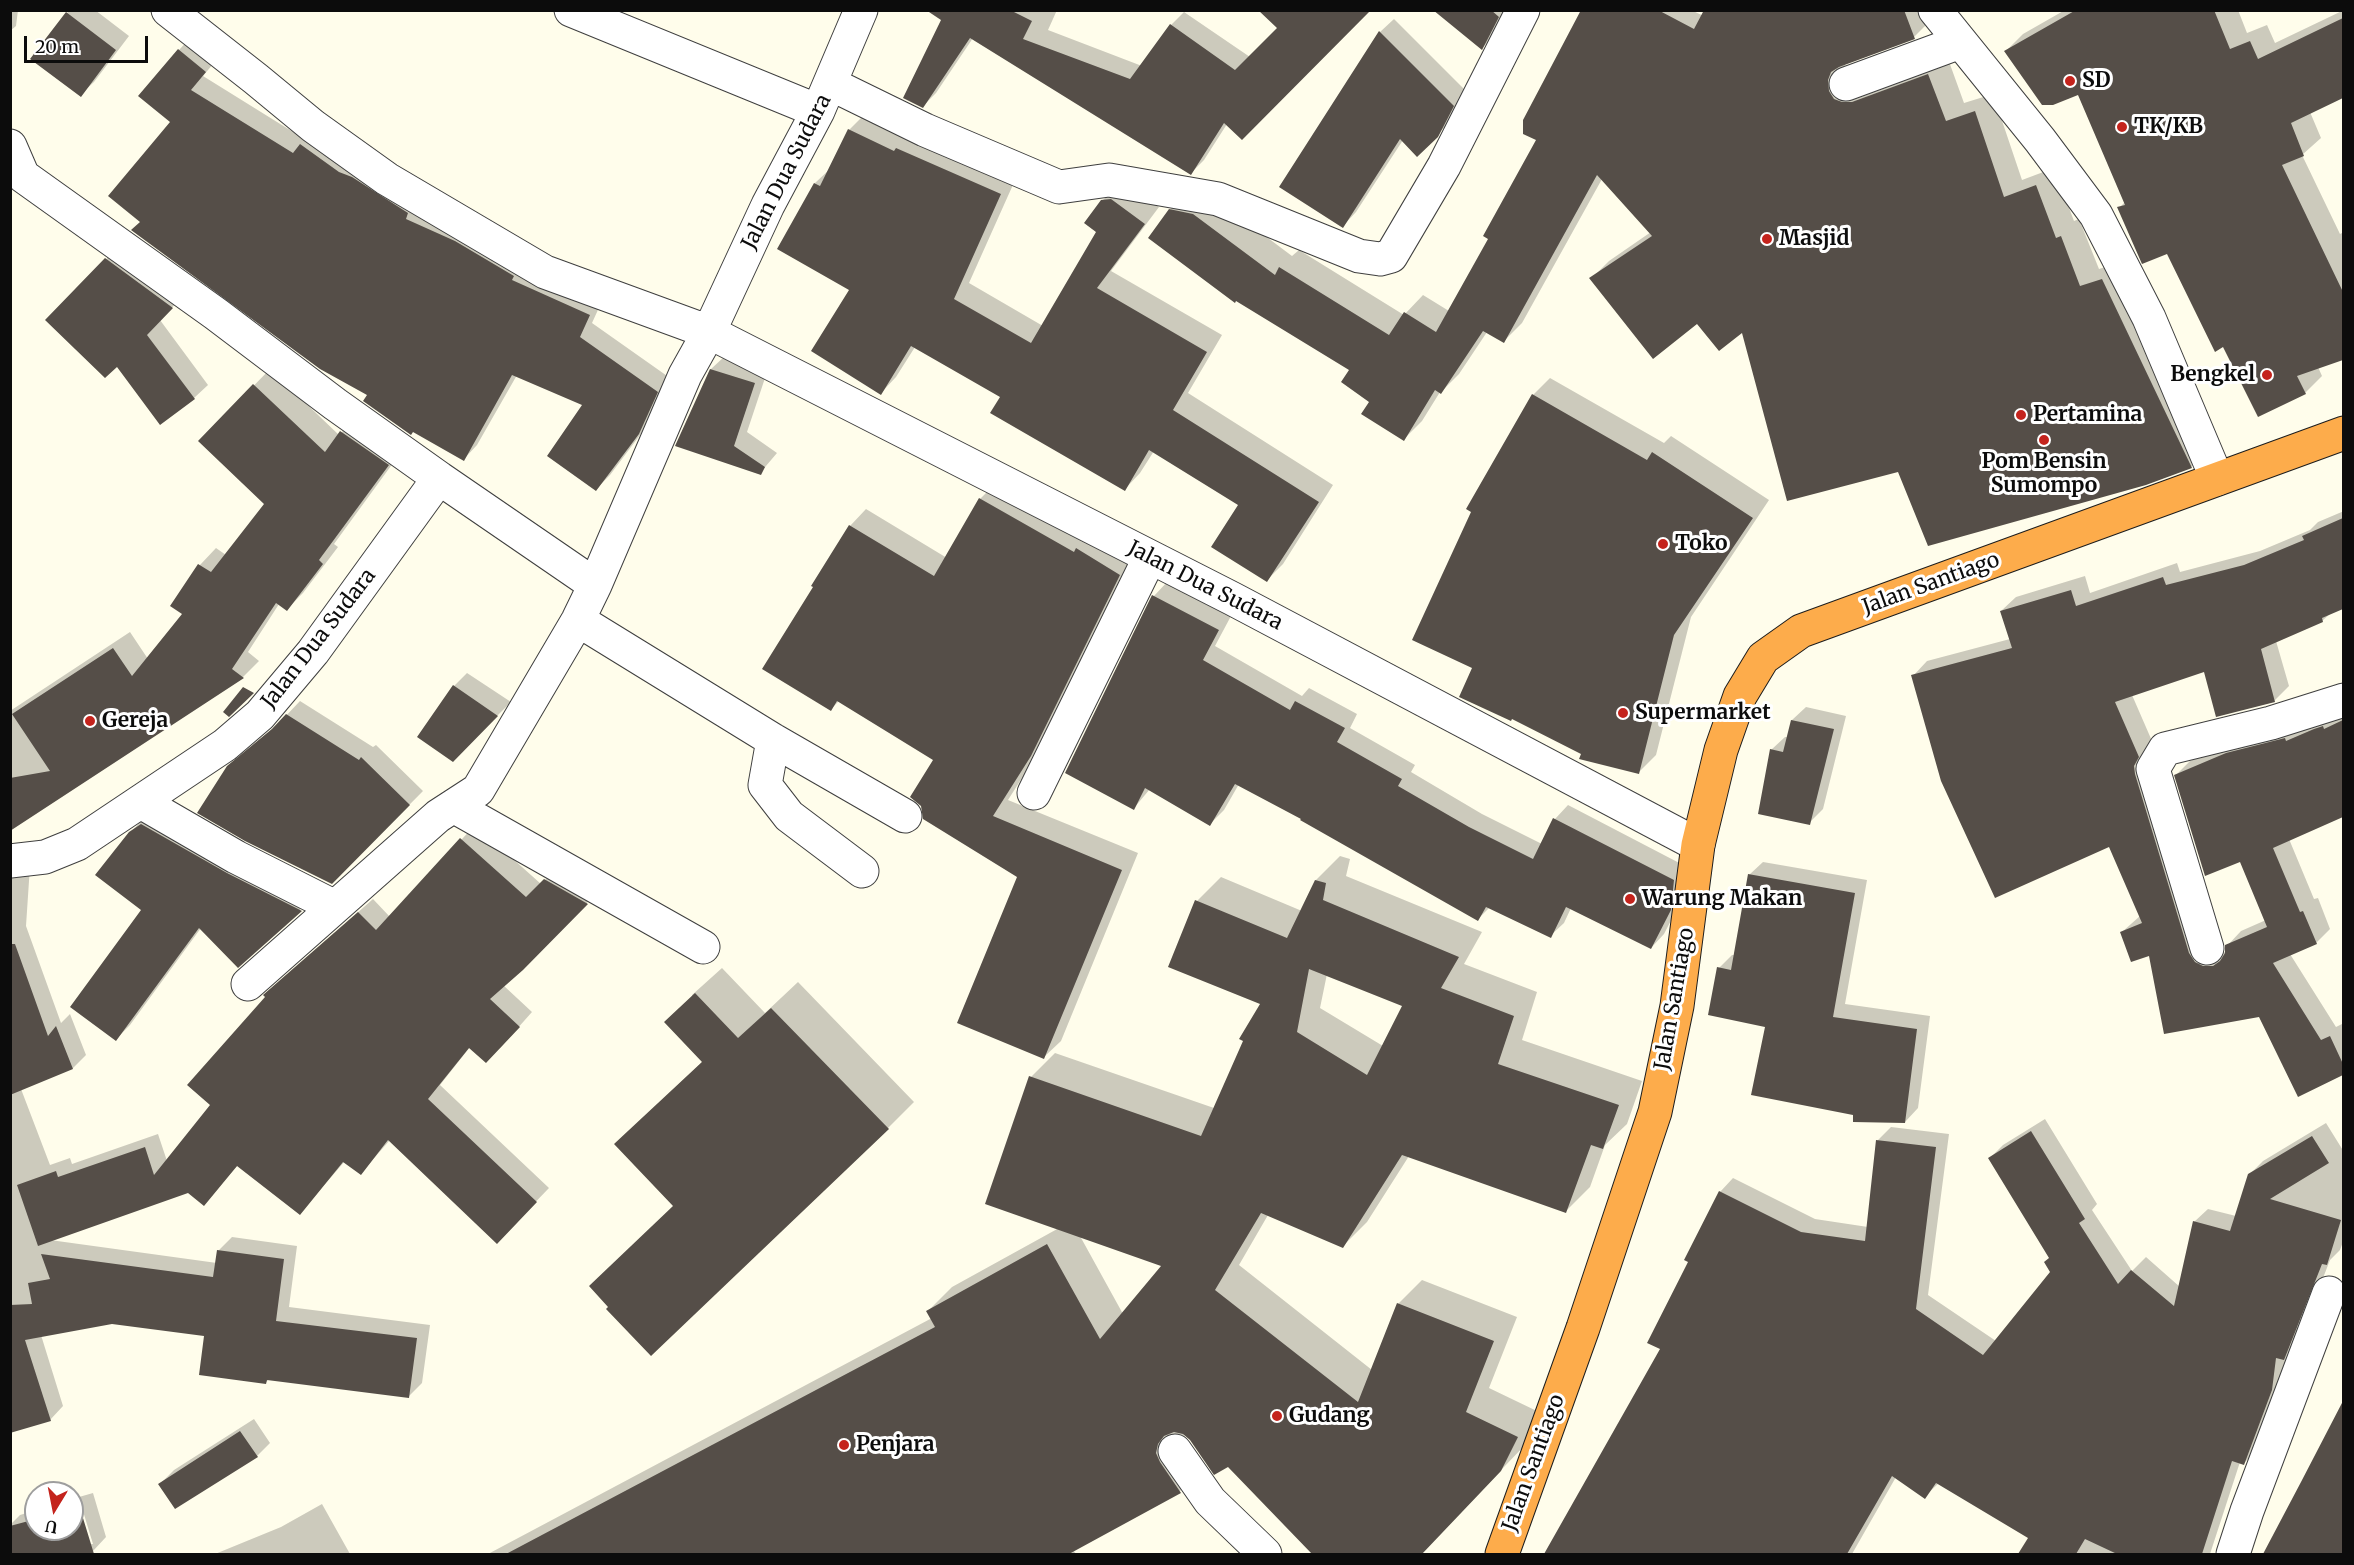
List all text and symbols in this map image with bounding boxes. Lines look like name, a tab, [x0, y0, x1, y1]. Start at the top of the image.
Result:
scale bar	[27, 24, 152, 62]
text: 20 m	[35, 35, 79, 58]
place label: SD	[2082, 68, 2110, 94]
marker: SD	[2063, 74, 2077, 88]
street label: Jalan Dua Sudara	[737, 90, 837, 254]
place label: TK/KB	[2134, 114, 2203, 140]
marker: TK/KB	[2115, 120, 2129, 134]
place label: Masjid	[1779, 226, 1849, 252]
marker: Masjid	[1760, 232, 1774, 246]
place label: Bengkel	[2170, 362, 2255, 388]
marker: Bengkel	[2260, 368, 2274, 382]
place label: Pertamina	[2033, 402, 2142, 428]
marker: Pertamina	[2014, 408, 2028, 422]
marker: Pom Bensin Sumompo	[2037, 433, 2051, 447]
place label: Pom Bensin Sumompo	[1982, 449, 2106, 499]
place label: Toko	[1675, 531, 1727, 557]
street label: Jalan Dua Sudara	[1123, 536, 1287, 636]
marker: Toko	[1656, 537, 1670, 551]
street label: Jalan Santiago	[1859, 548, 2003, 620]
street label: Jalan Dua Sudara	[257, 564, 381, 714]
place label: Supermarket	[1635, 700, 1771, 726]
marker: Supermarket	[1616, 706, 1630, 720]
place label: Gereja	[102, 708, 168, 734]
marker: Gereja	[83, 714, 97, 728]
place label: Warung Makan	[1642, 886, 1802, 912]
marker: Warung Makan	[1623, 892, 1637, 906]
street label: Jalan Santiago	[1650, 926, 1700, 1072]
street label: Jalan Santiago	[1498, 1391, 1570, 1535]
place label: Gudang	[1289, 1403, 1370, 1429]
marker: Gudang	[1270, 1409, 1284, 1423]
place label: Penjara	[856, 1432, 934, 1458]
marker: Penjara	[837, 1438, 851, 1452]
north arrow	[24, 1481, 84, 1541]
text: U	[44, 1516, 59, 1538]

